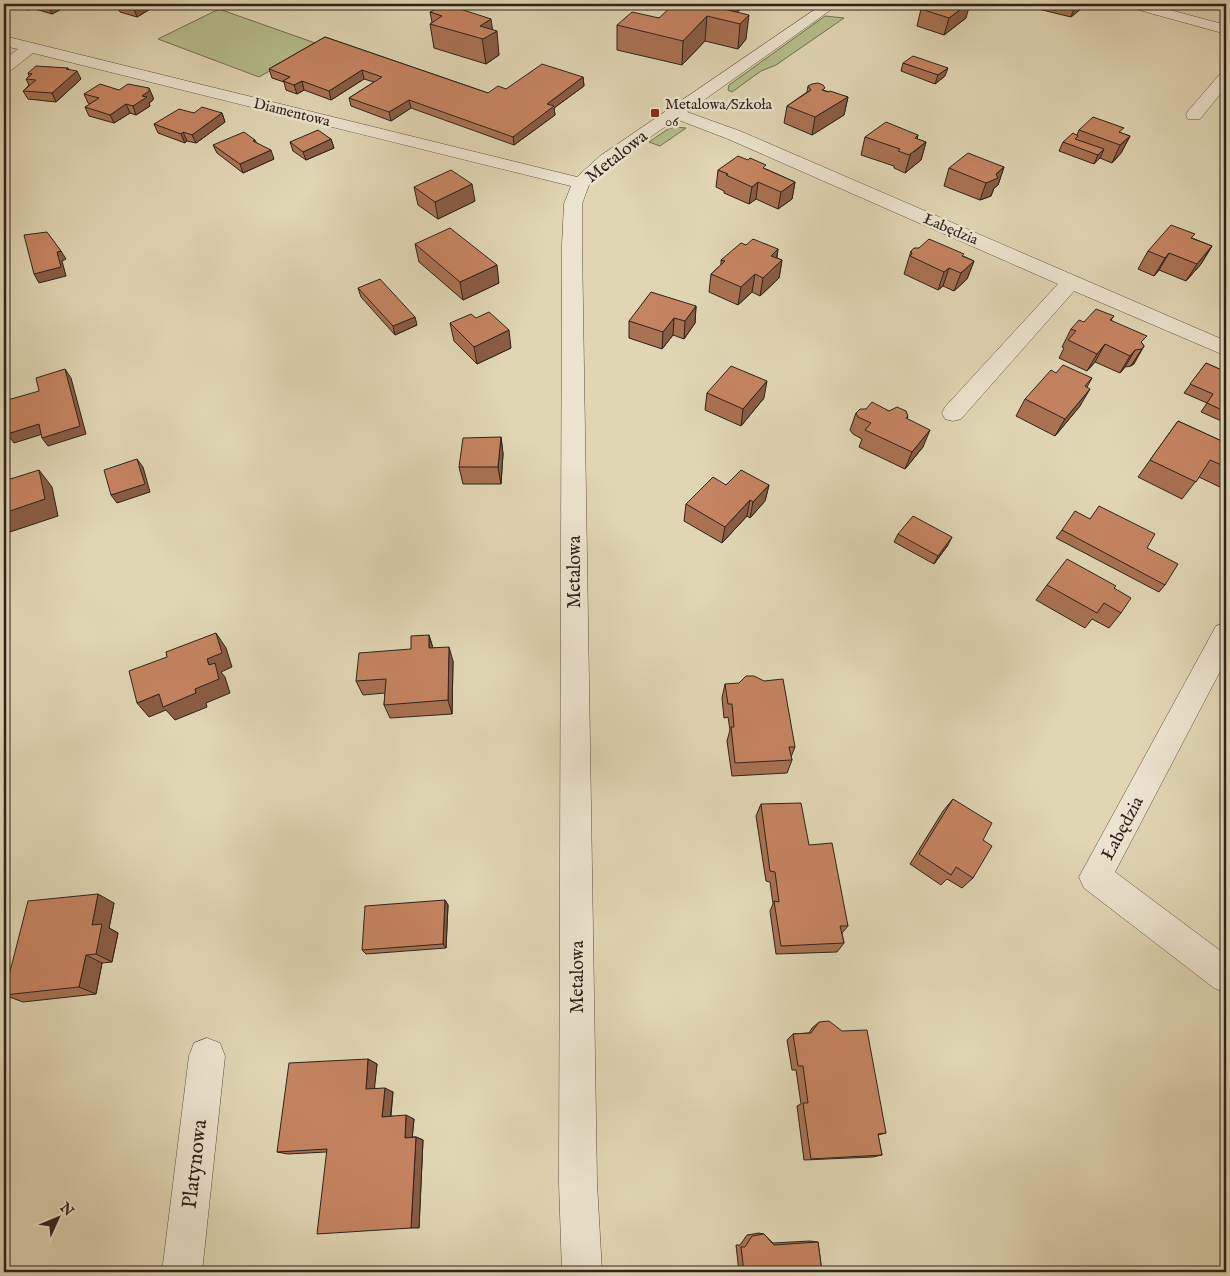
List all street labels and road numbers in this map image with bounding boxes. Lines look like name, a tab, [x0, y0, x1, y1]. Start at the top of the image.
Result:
street label: Diamentowa	[252, 94, 333, 131]
street label: Metalowa	[581, 126, 653, 189]
street label: Łabędzia	[921, 209, 981, 250]
street label: Metalowa	[564, 535, 587, 608]
street label: Łabędzia	[1097, 793, 1150, 865]
street label: Metalowa	[567, 940, 590, 1013]
street label: Platynowa	[177, 1117, 214, 1210]

